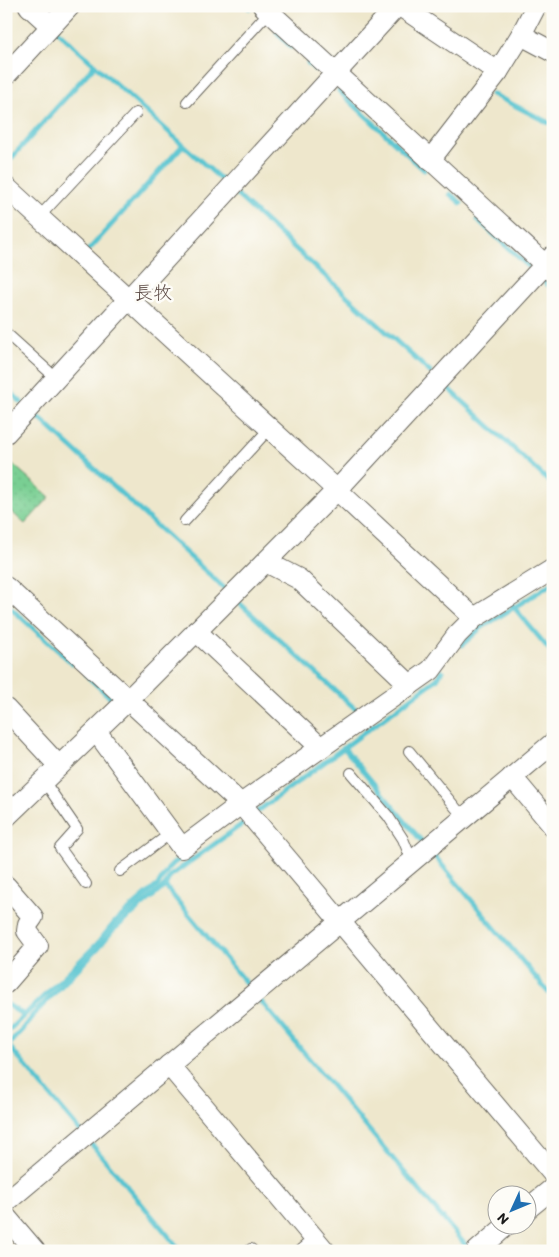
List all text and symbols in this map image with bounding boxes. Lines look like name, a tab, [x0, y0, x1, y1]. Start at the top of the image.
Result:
district label: 長牧	[134, 281, 172, 304]
north arrow	[486, 1184, 536, 1234]
text: N	[494, 1209, 512, 1228]

